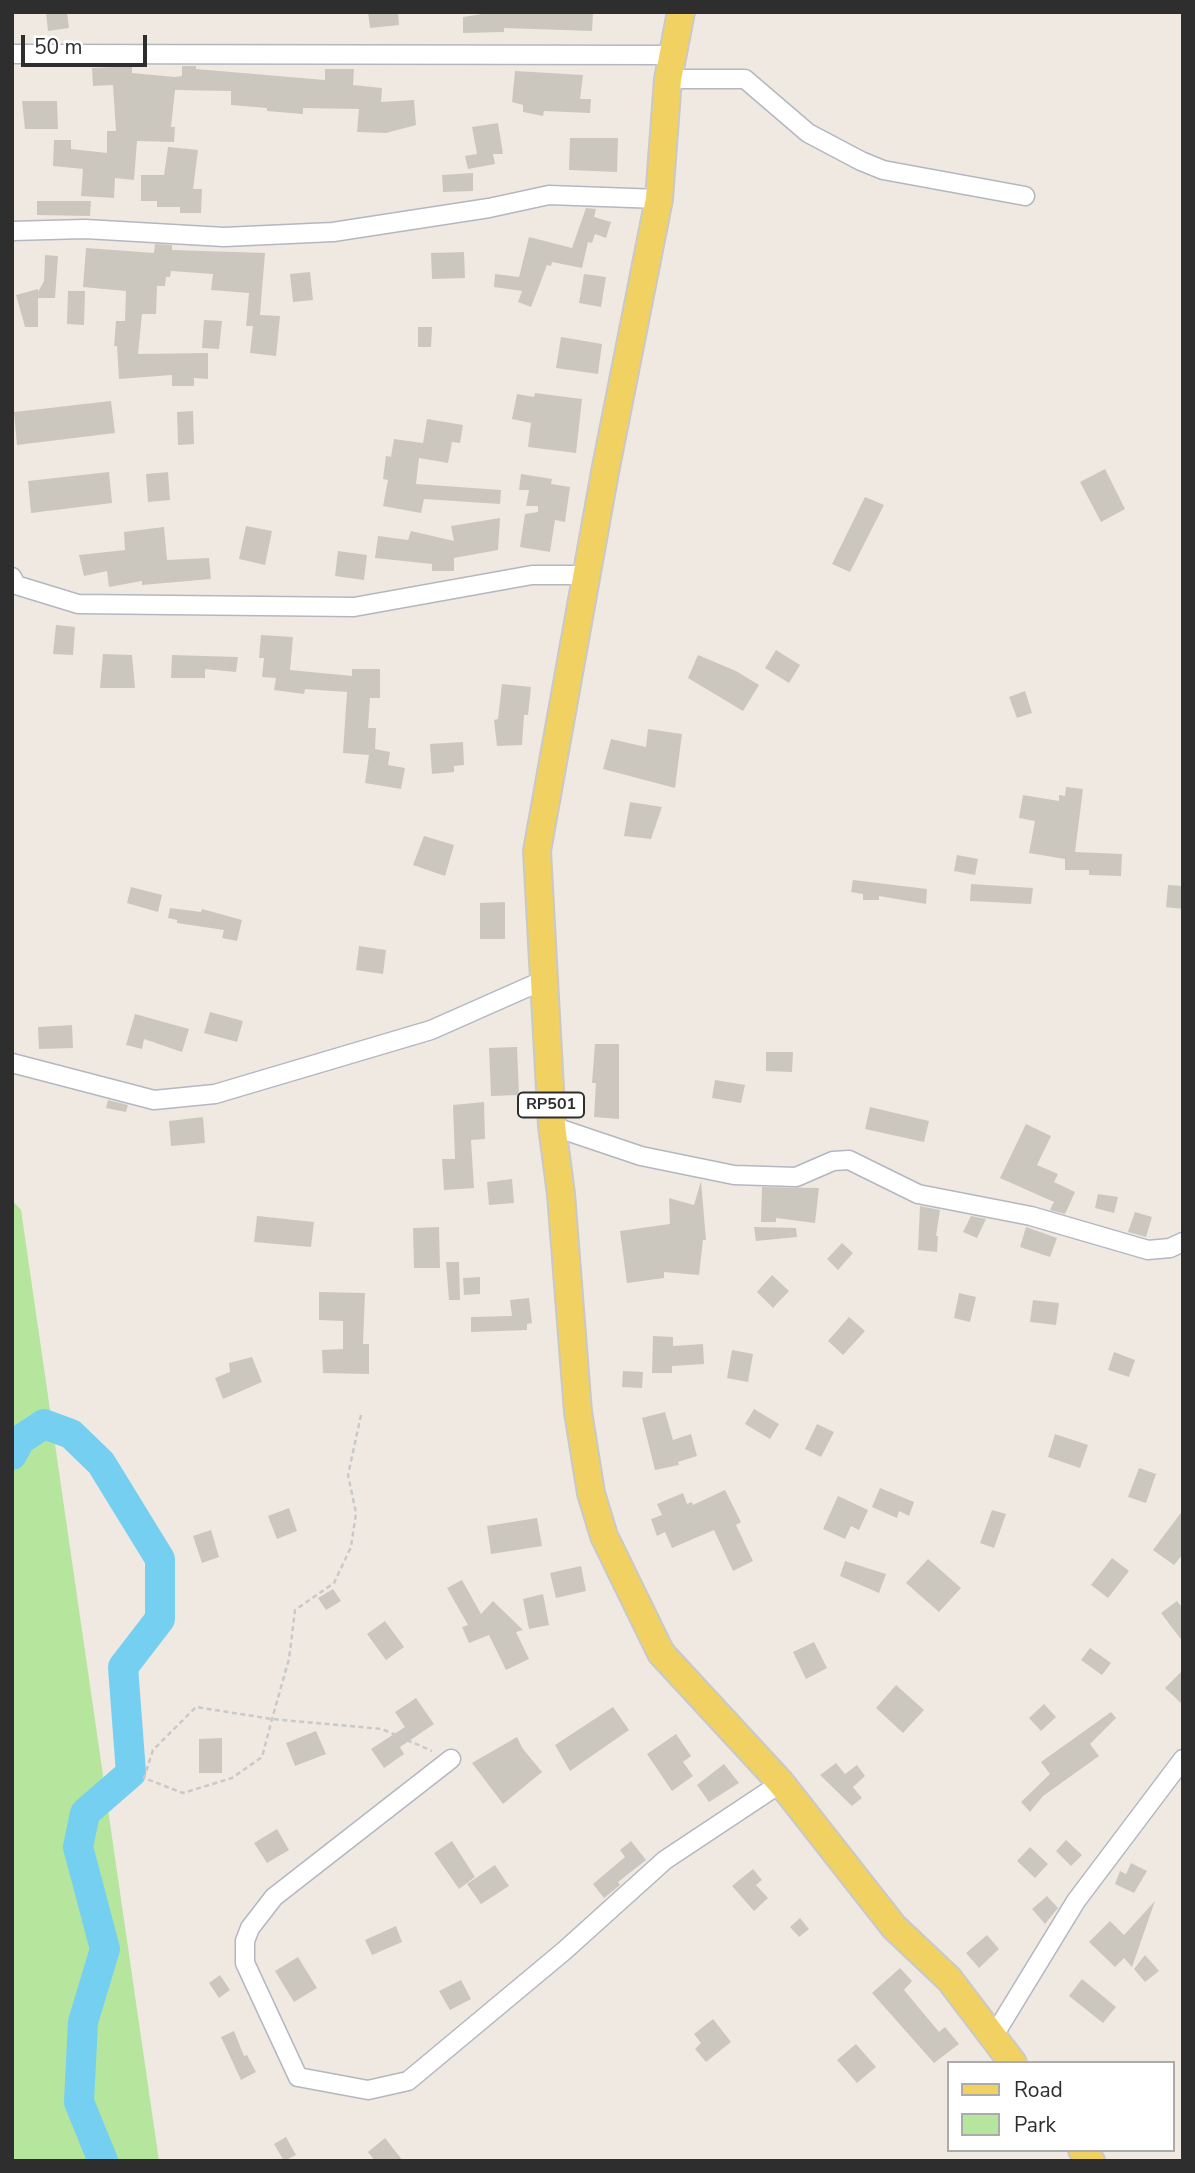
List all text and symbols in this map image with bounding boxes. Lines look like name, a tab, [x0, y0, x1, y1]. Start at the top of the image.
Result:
scale bar	[24, 21, 150, 65]
text: 50 m	[34, 33, 83, 61]
road number: RP501	[518, 1092, 584, 1118]
legend	[946, 2061, 1174, 2152]
text: Road	[1014, 2076, 1063, 2104]
text: Park	[1014, 2111, 1056, 2139]

